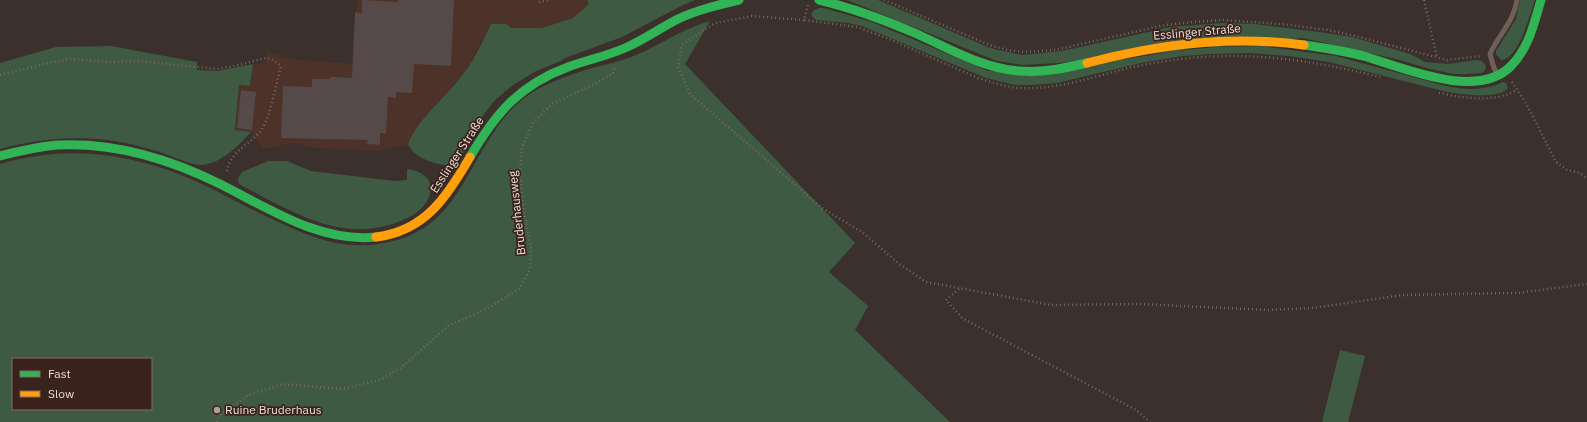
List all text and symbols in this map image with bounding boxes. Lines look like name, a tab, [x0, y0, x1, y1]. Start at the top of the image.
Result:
street label: Esslinger Straße	[1152, 20, 1242, 43]
street label: Esslinger Straße	[426, 113, 487, 196]
street label: Bruderhausweg	[505, 169, 528, 256]
legend	[12, 358, 152, 410]
text: Fast	[48, 366, 71, 381]
text: Slow	[48, 386, 74, 401]
place label: Ruine Bruderhaus	[225, 402, 322, 417]
marker: Ruine Bruderhaus	[212, 405, 222, 415]

